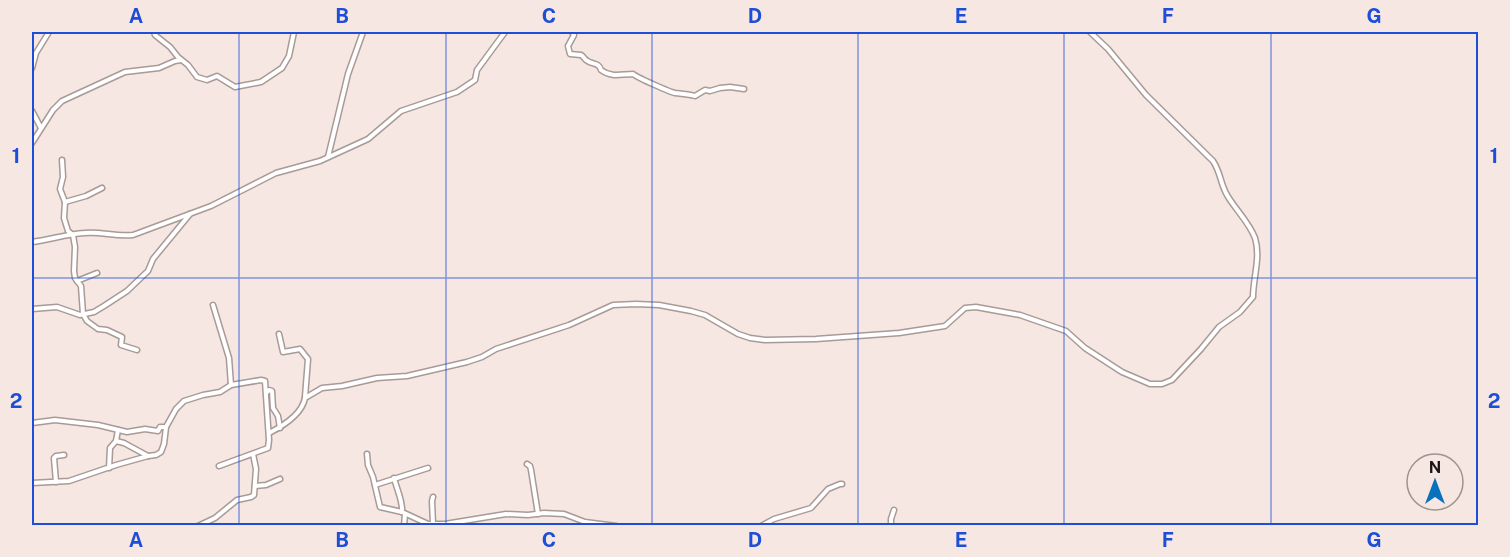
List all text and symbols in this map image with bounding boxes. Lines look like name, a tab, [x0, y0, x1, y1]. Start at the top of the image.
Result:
text: A	[129, 4, 143, 28]
text: B	[335, 4, 349, 28]
text: C	[542, 4, 556, 28]
text: D	[748, 4, 762, 28]
text: E	[955, 4, 967, 28]
text: F	[1162, 4, 1174, 28]
text: G	[1366, 4, 1382, 28]
text: 1	[12, 144, 20, 168]
text: 1	[1490, 144, 1498, 168]
text: 2	[10, 389, 22, 413]
text: 2	[1488, 389, 1500, 413]
north arrow	[1405, 452, 1465, 512]
text: N	[1429, 458, 1441, 477]
text: A	[129, 528, 143, 552]
text: B	[335, 528, 349, 552]
text: C	[542, 528, 556, 552]
text: D	[748, 528, 762, 552]
text: E	[955, 528, 967, 552]
text: F	[1162, 528, 1174, 552]
text: G	[1366, 528, 1382, 552]

